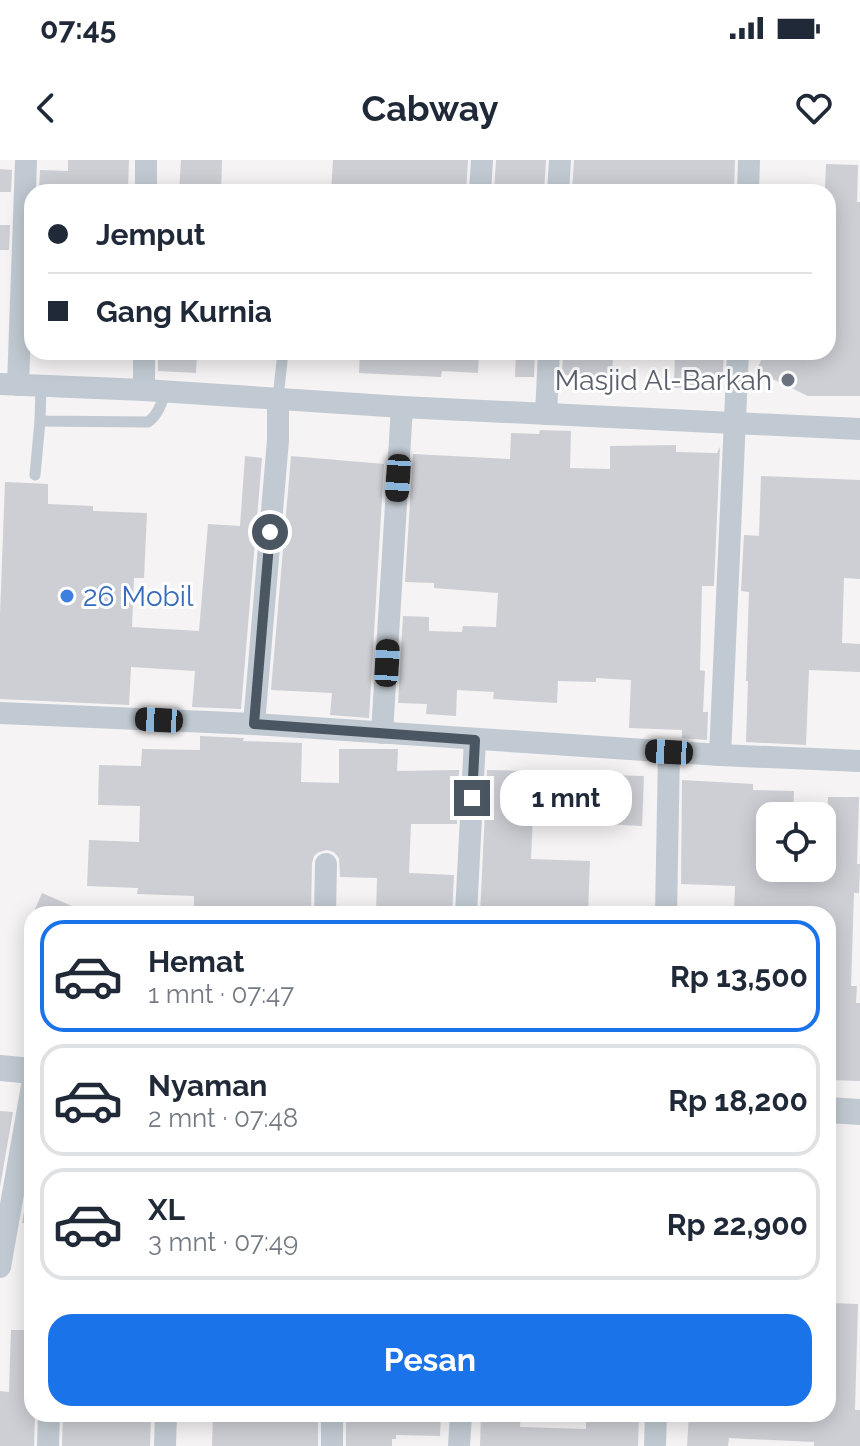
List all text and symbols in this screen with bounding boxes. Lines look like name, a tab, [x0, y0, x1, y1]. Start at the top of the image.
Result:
text: 07:45	[40, 11, 116, 46]
icon: back	[24, 86, 68, 130]
icon: heart	[792, 86, 836, 130]
text: Cabway	[361, 87, 499, 129]
text: Jemput	[96, 217, 205, 252]
text: Gang Kurnia	[96, 294, 272, 329]
place label: Masjid Al-Barkah	[555, 364, 772, 397]
marker: Masjid Al-Barkah	[779, 371, 797, 389]
car	[384, 453, 412, 503]
route start	[252, 514, 288, 550]
place label: 26 Mobil	[83, 580, 194, 613]
marker: 26 Mobil	[58, 587, 76, 605]
car	[374, 638, 400, 688]
car	[134, 707, 184, 733]
car	[644, 739, 694, 765]
callout: 1 mnt	[500, 770, 632, 826]
route end	[454, 780, 490, 816]
text: 1 mnt	[532, 783, 600, 813]
map controls	[756, 802, 836, 882]
button: locate	[756, 802, 836, 882]
icon: car	[52, 940, 124, 1012]
text: Hemat	[148, 944, 245, 979]
text: Rp 13,500	[670, 959, 808, 994]
text: 1 mnt · 07:47	[148, 979, 294, 1009]
icon: car	[52, 1064, 124, 1136]
text: Nyaman	[148, 1068, 268, 1103]
text: Rp 18,200	[668, 1083, 808, 1118]
text: 2 mnt · 07:48	[148, 1103, 298, 1133]
icon: car	[52, 1188, 124, 1260]
text: XL	[148, 1192, 185, 1227]
text: Rp 22,900	[667, 1207, 808, 1242]
text: 3 mnt · 07:49	[148, 1227, 298, 1257]
button: Pesan	[48, 1314, 812, 1406]

